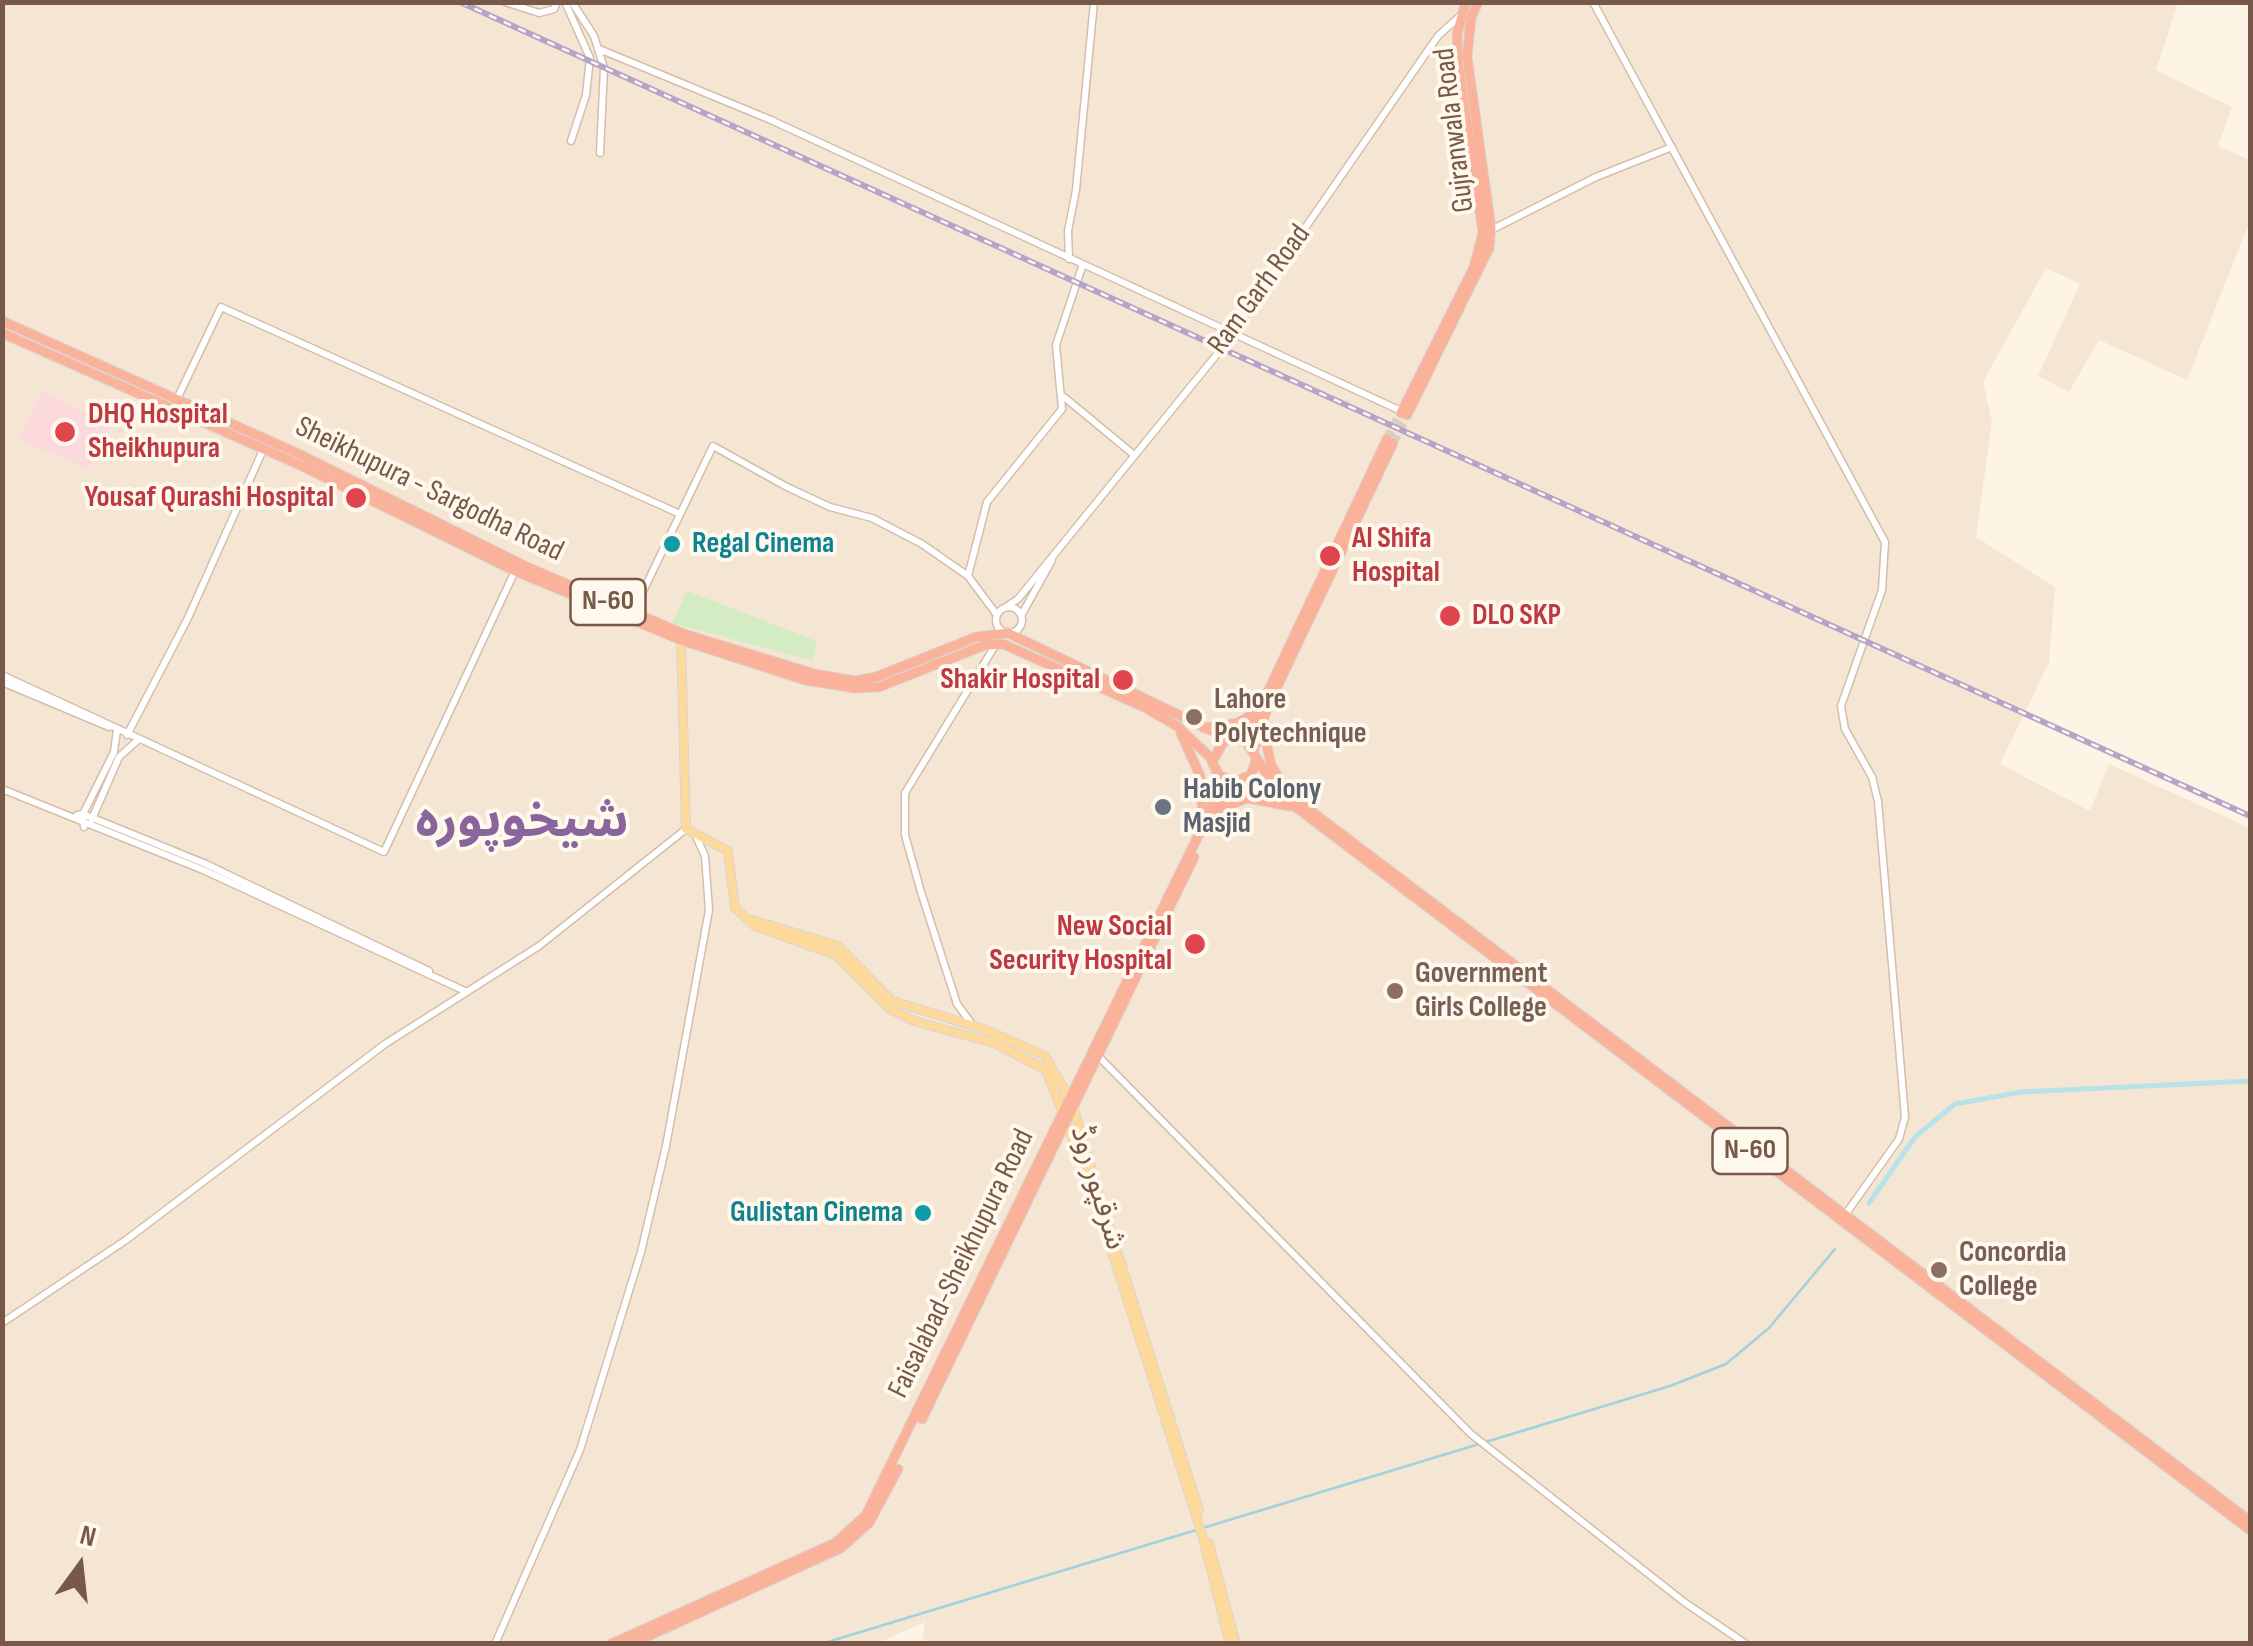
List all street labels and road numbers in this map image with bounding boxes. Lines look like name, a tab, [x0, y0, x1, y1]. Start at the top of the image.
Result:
street label: Gujranwala Road	[1427, 46, 1483, 214]
street label: Ram Garh Road	[1201, 218, 1319, 362]
street label: Sheikhupura - Sargodha Road	[289, 409, 569, 571]
road number: N-60	[570, 579, 646, 625]
street label: شرقپور روڈ	[1061, 1122, 1133, 1254]
street label: Faisalabad-Sheikhupura Road	[881, 1124, 1043, 1404]
road number: N-60	[1712, 1128, 1788, 1174]

